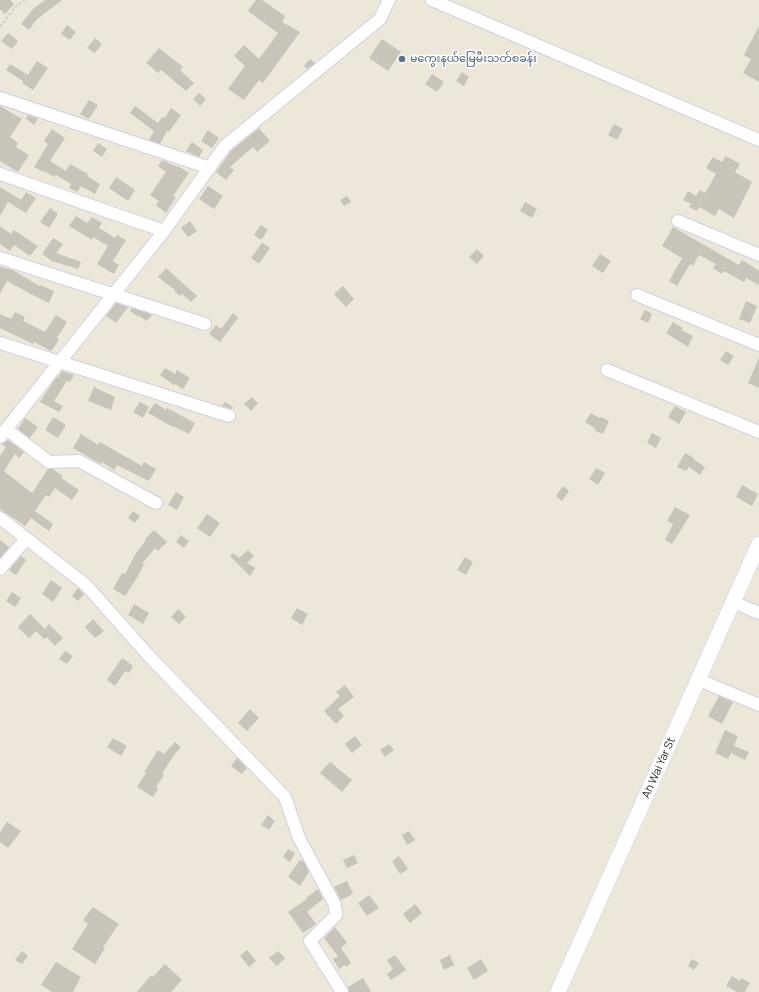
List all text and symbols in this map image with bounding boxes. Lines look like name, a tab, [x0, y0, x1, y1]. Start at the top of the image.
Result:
place label: မကွေးနယ်မြေမီးသတ်စခန်း	[410, 52, 537, 66]
marker: မကွေးနယ်မြေမီးသတ်စခန်း	[397, 54, 407, 64]
street label: Ah Wai Yar St	[640, 736, 678, 800]

